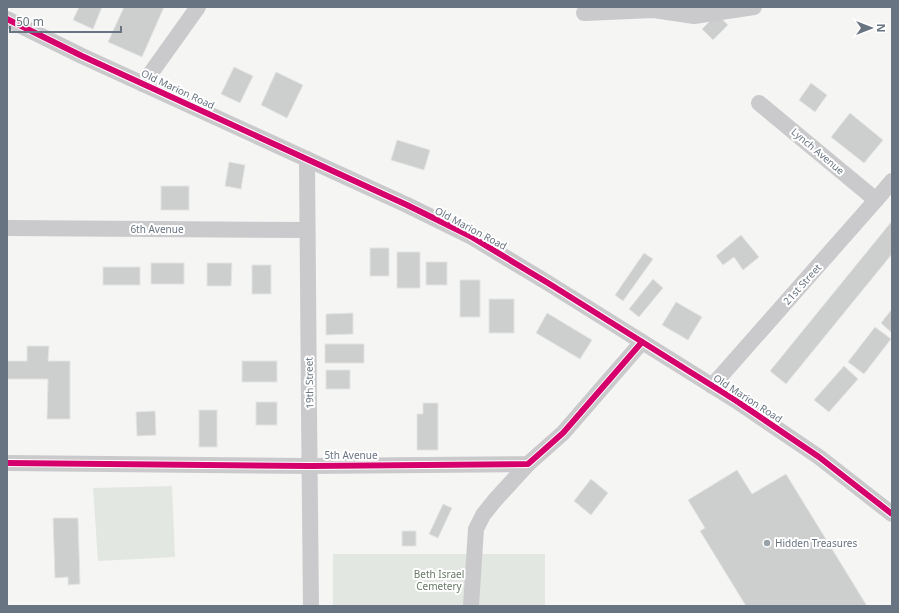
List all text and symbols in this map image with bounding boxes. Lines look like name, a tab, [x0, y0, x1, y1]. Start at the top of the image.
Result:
scale bar	[10, 8, 121, 34]
north arrow	[851, 8, 891, 48]
text: 50 m	[16, 13, 44, 30]
text: N	[874, 24, 889, 32]
street label: Old Marion Road	[139, 66, 217, 112]
street label: Lynch Avenue	[789, 125, 848, 178]
street label: Old Marion Road	[433, 203, 509, 253]
street label: 6th Avenue	[130, 222, 184, 236]
street label: 21st Street	[780, 260, 824, 307]
street label: 19th Street	[302, 357, 316, 409]
street label: Old Marion Road	[711, 371, 785, 425]
street label: 5th Avenue	[324, 448, 378, 462]
place label: Hidden Treasures	[775, 536, 857, 550]
marker: Hidden Treasures	[762, 538, 772, 548]
park label: Beth Israel Cemetery	[414, 567, 464, 593]

